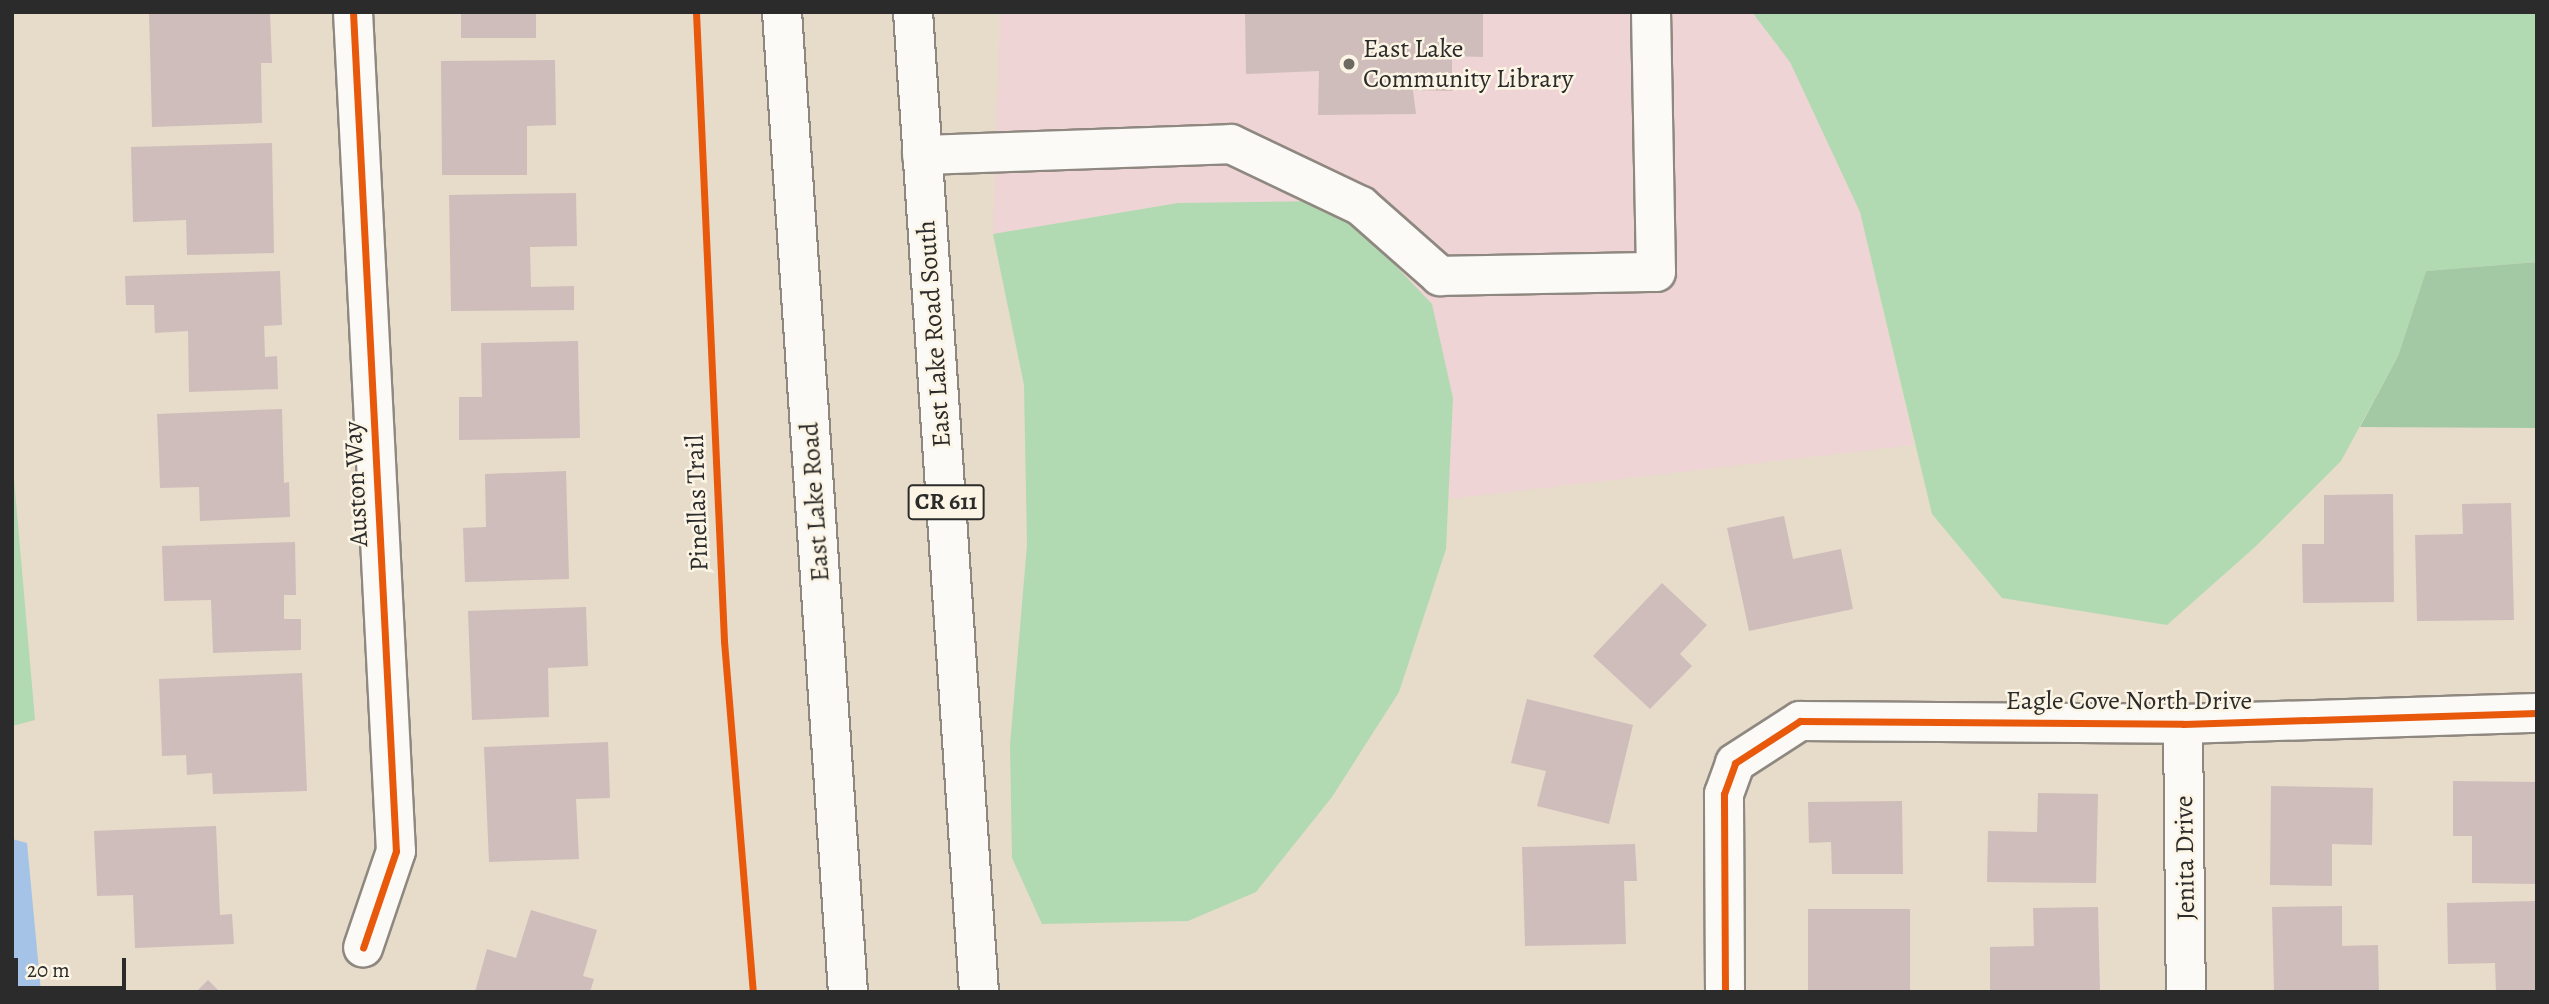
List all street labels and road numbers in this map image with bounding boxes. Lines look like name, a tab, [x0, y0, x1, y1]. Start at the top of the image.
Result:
street label: East Lake Road South	[910, 219, 958, 449]
street label: Auston Way	[337, 421, 375, 547]
street label: East Lake Road	[794, 421, 836, 583]
street label: Pinellas Trail	[679, 434, 715, 572]
road number: CR 611	[908, 481, 984, 522]
street label: Eagle Cove North Drive	[2006, 685, 2252, 717]
street label: Jenita Drive	[2168, 795, 2202, 921]

